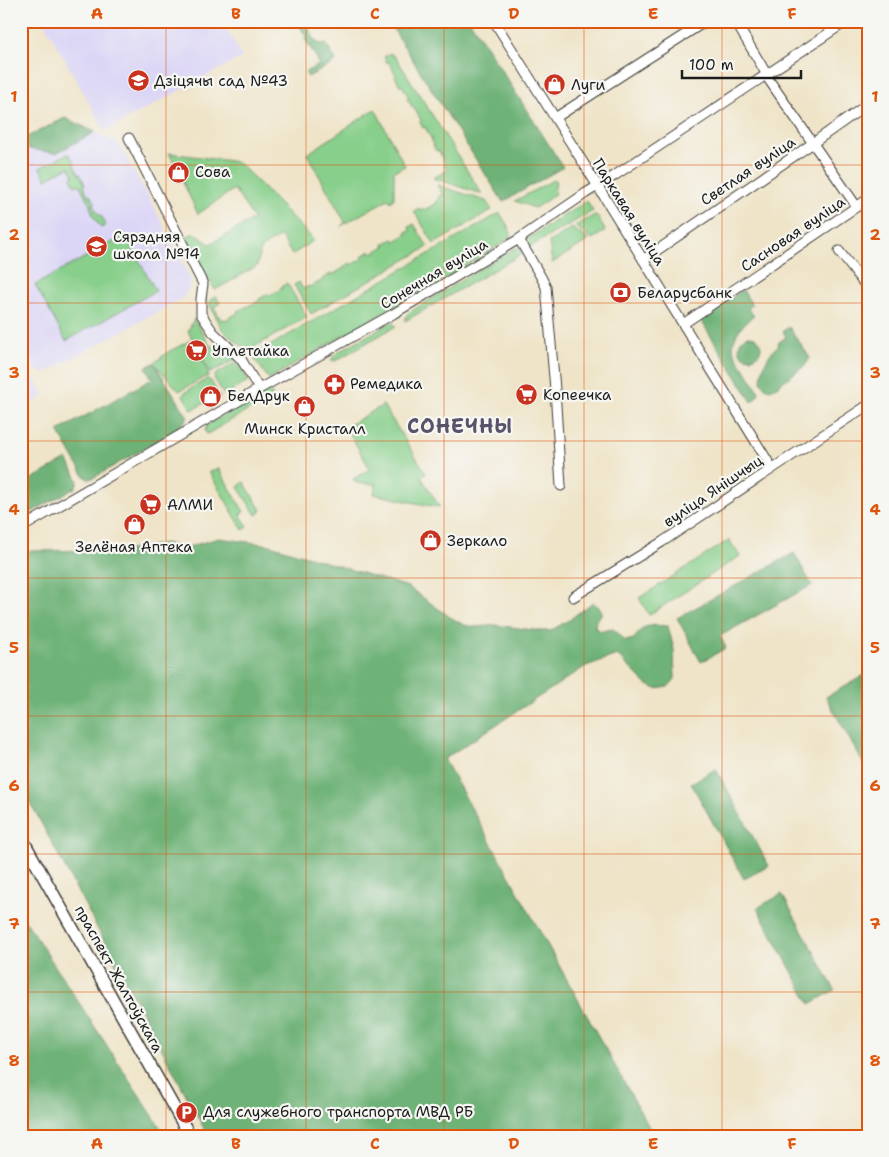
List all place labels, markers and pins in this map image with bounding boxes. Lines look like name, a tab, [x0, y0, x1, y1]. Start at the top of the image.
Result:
school or university icon: Дзіцячы сад №43	[126, 69, 150, 93]
place label: Дзіцячы сад №43	[154, 71, 288, 91]
shop icon: Луги	[543, 73, 567, 97]
place label: Луги	[571, 75, 606, 95]
shop icon: Сова	[167, 160, 191, 184]
place label: Сова	[195, 162, 231, 182]
place label: Сярэдняя школа №14	[113, 227, 200, 264]
school or university icon: Сярэдняя школа №14	[85, 234, 109, 258]
bank icon: Беларусбанк	[609, 281, 633, 305]
place label: Беларусбанк	[637, 283, 732, 303]
supermarket icon: Уплетайка	[184, 339, 208, 363]
place label: Уплетайка	[212, 341, 290, 361]
pharmacy icon: Ремедика	[322, 372, 346, 396]
place label: Ремедика	[350, 374, 423, 394]
supermarket icon: Копеечка	[515, 383, 539, 407]
shop icon: БелДрук	[199, 384, 223, 408]
place label: Копеечка	[543, 385, 612, 405]
place label: БелДрук	[227, 386, 290, 406]
shop icon: Минск Кристалл	[293, 394, 317, 418]
place label: Минск Кристалл	[244, 419, 366, 439]
supermarket icon: АЛМИ	[139, 493, 163, 517]
place label: АЛМИ	[167, 495, 213, 515]
shop icon: Зелёная Аптека	[122, 512, 146, 536]
shop icon: Зеркало	[419, 529, 443, 553]
place label: Зеркало	[447, 531, 507, 551]
place label: Зелёная Аптека	[75, 537, 193, 557]
parking icon: Для служебного транспорта МВД РБ	[175, 1100, 199, 1124]
place label: Для служебного транспорта МВД РБ	[203, 1102, 473, 1122]

